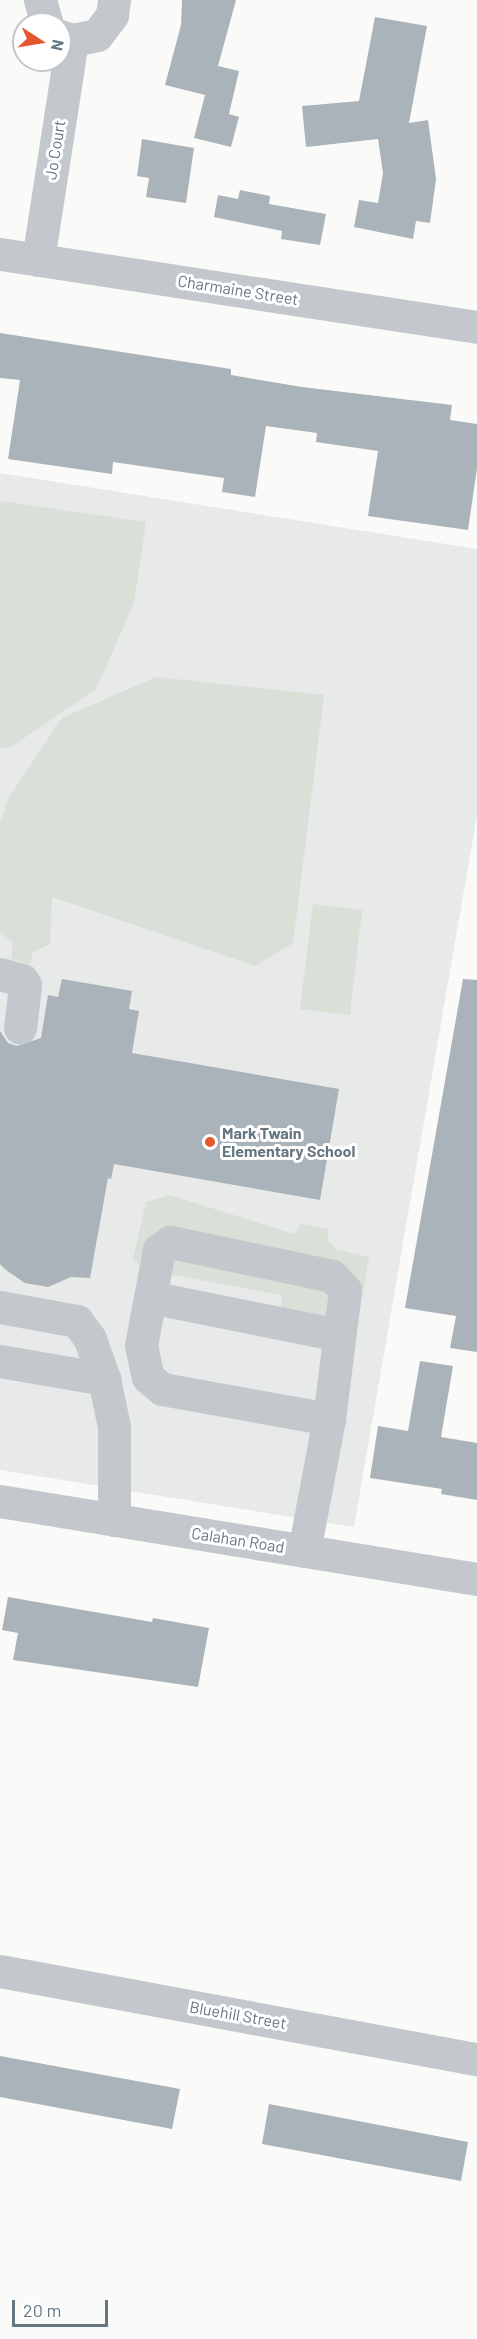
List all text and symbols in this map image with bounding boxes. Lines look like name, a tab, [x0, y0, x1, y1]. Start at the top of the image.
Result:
north arrow	[12, 12, 72, 72]
text: N	[48, 38, 69, 53]
street label: Jo Court	[41, 119, 69, 181]
street label: Charmaine Street	[176, 271, 300, 309]
place label: Mark Twain Elementary School	[222, 1123, 355, 1161]
marker: Mark Twain Elementary School	[203, 1135, 217, 1149]
street label: Calahan Road	[190, 1523, 286, 1557]
street label: Bluehill Street	[188, 1997, 288, 2033]
scale bar	[15, 2288, 111, 2326]
text: 20 m	[23, 2299, 61, 2321]

